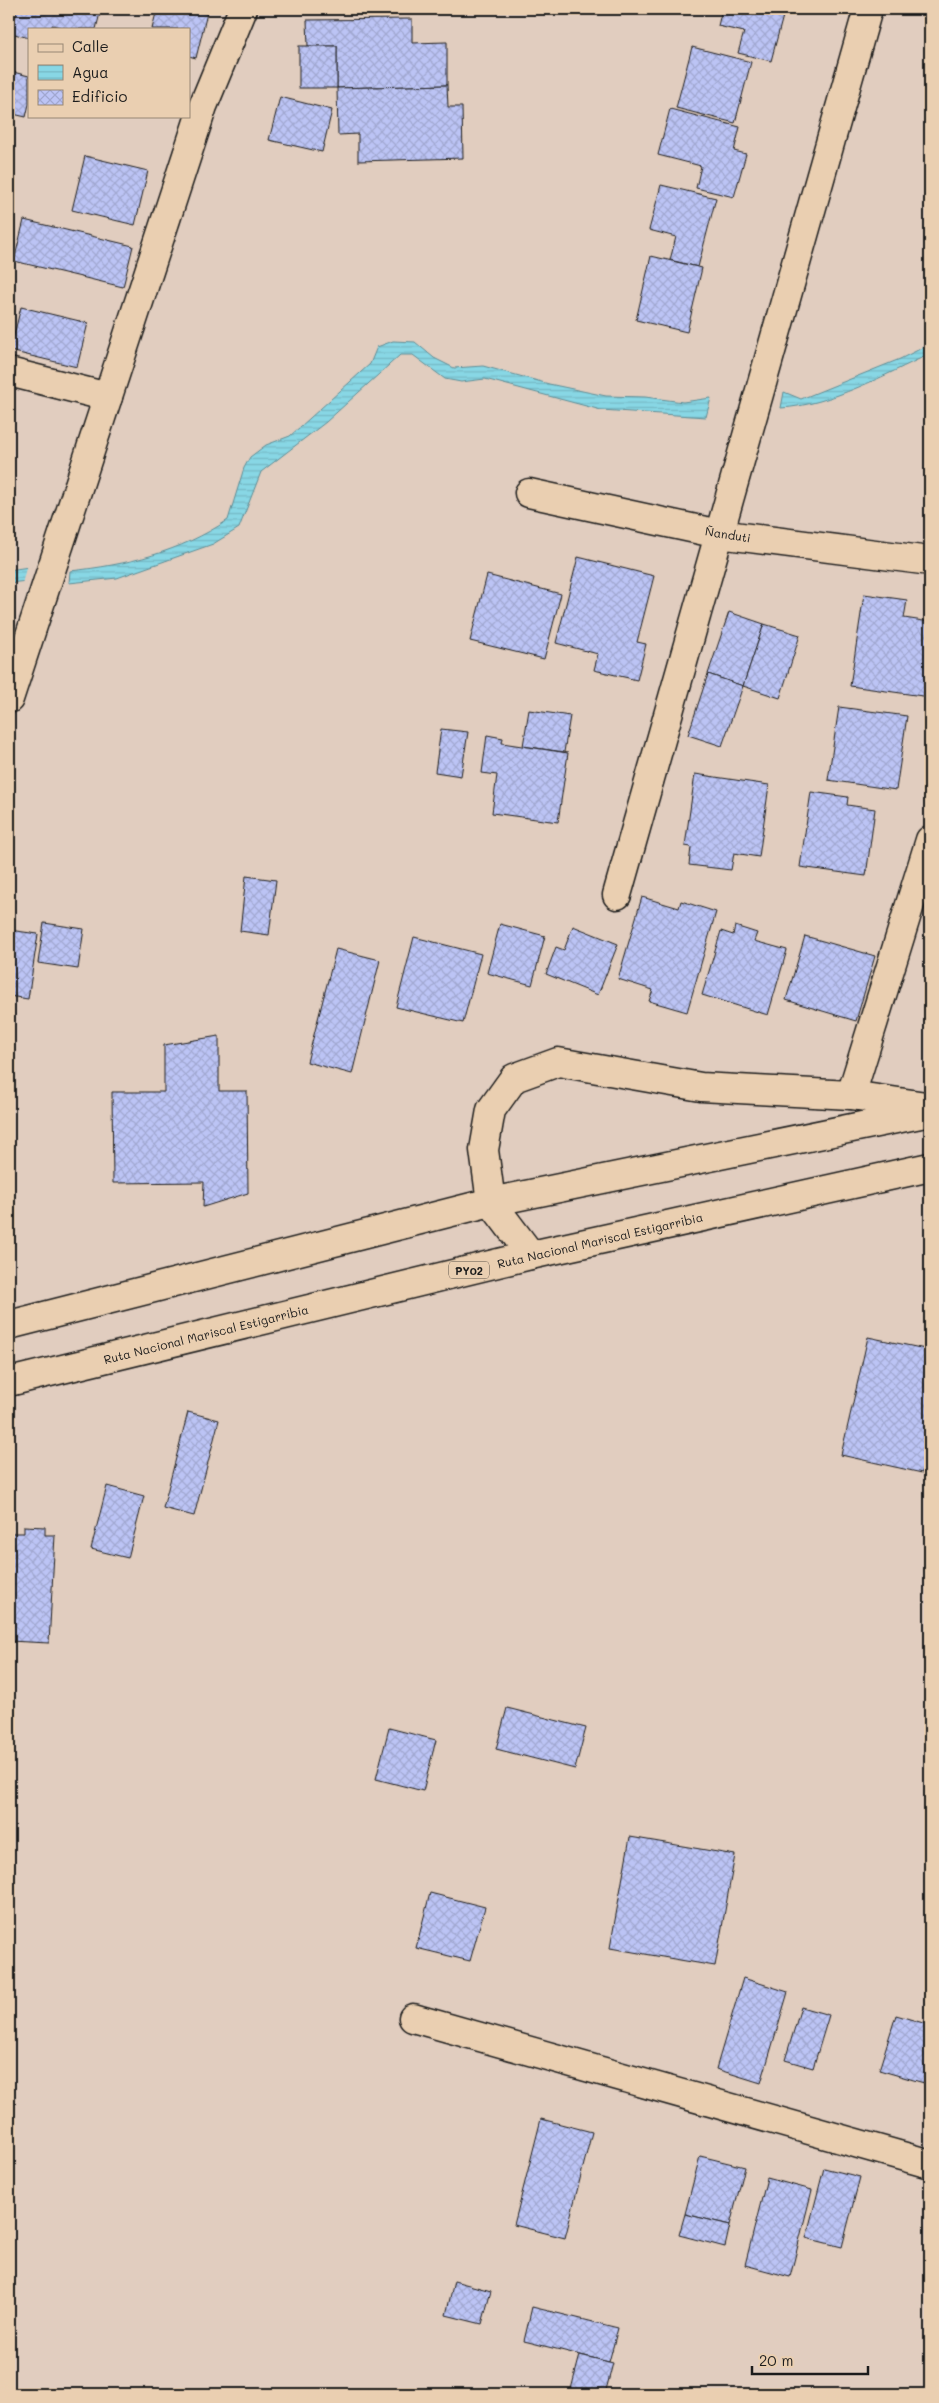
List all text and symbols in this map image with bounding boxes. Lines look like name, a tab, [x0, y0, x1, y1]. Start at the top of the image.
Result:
legend	[28, 28, 190, 118]
text: Calle	[72, 36, 109, 56]
text: Agua	[72, 62, 109, 82]
text: Edificio	[72, 86, 128, 106]
street label: Ñanduti	[704, 522, 752, 546]
street label: Ruta Nacional Mariscal Estigarribia	[496, 1209, 704, 1271]
road number: PY02	[449, 1262, 489, 1278]
street label: Ruta Nacional Mariscal Estigarribia	[102, 1301, 310, 1367]
scale bar	[752, 2343, 868, 2375]
text: 20 m	[759, 2350, 793, 2370]

